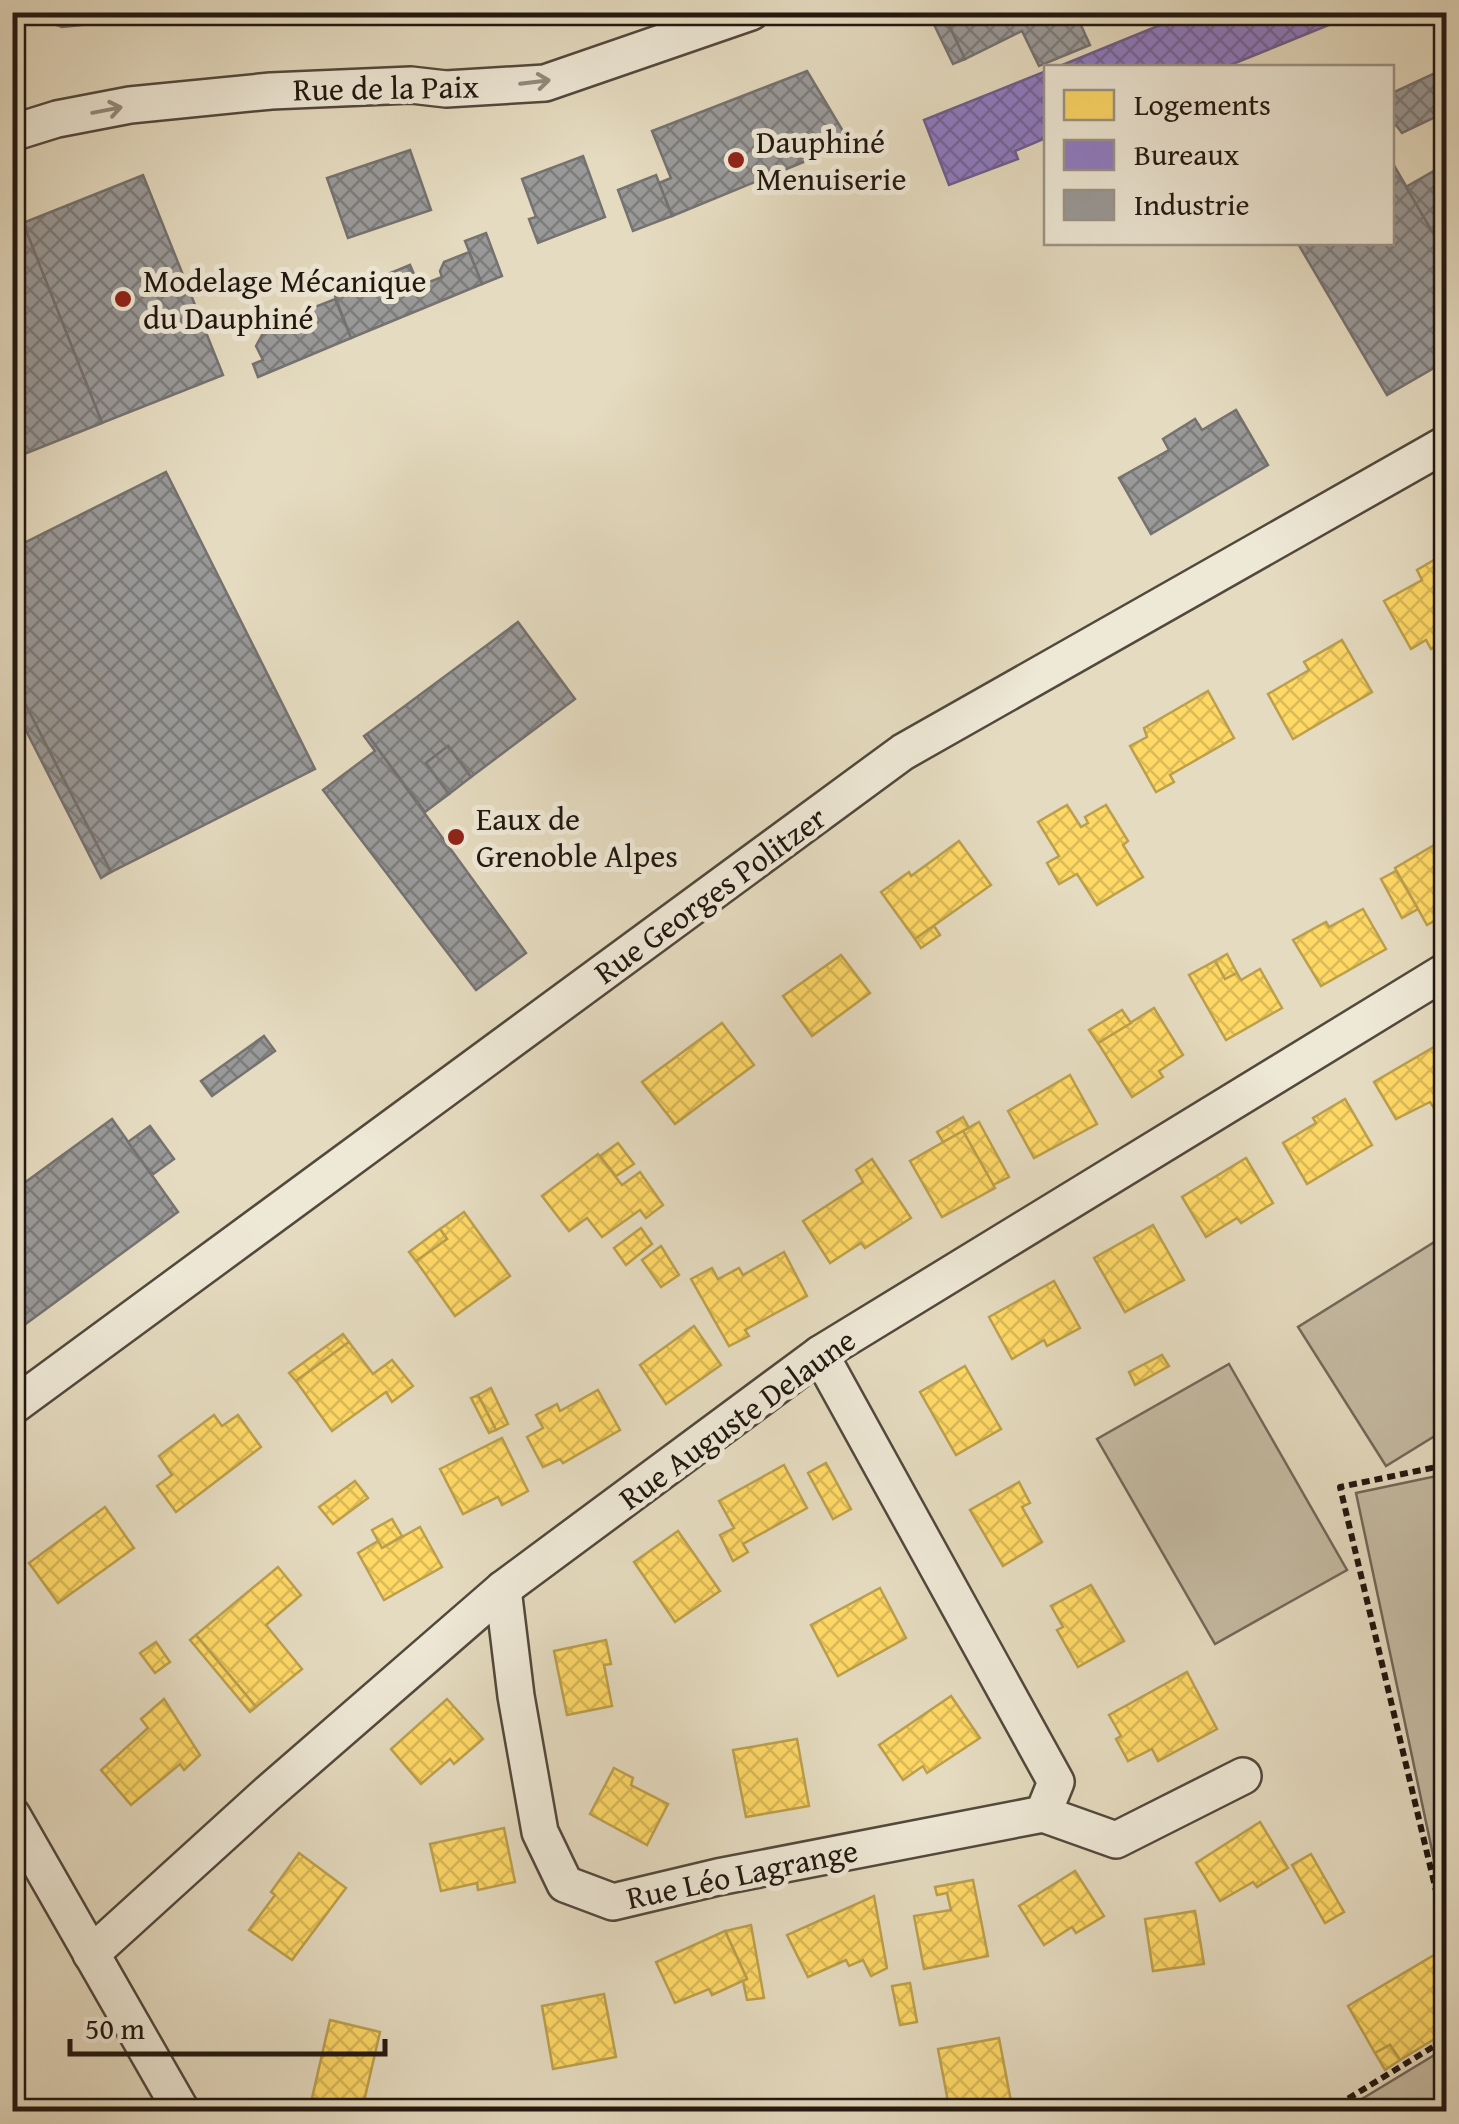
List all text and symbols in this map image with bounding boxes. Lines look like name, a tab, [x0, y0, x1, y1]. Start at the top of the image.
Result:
street label: Rue de la Paix	[293, 62, 480, 113]
legend	[1044, 65, 1394, 245]
one-way arrow	[518, 72, 551, 91]
text: Logements	[1134, 82, 1271, 126]
one-way arrow	[90, 99, 122, 118]
place label: Dauphiné Menuiserie	[756, 118, 906, 202]
text: Bureaux	[1134, 132, 1240, 176]
marker: Dauphiné Menuiserie	[725, 149, 747, 171]
text: Industrie	[1134, 182, 1250, 226]
place label: Modelage Mécanique du Dauphiné	[143, 257, 426, 341]
marker: Modelage Mécanique du Dauphiné	[112, 288, 134, 310]
street label: Rue Georges Politzer	[584, 794, 836, 995]
place label: Eaux de Grenoble Alpes	[476, 795, 678, 879]
marker: Eaux de Grenoble Alpes	[445, 826, 467, 848]
street label: Rue Auguste Delaune	[609, 1317, 865, 1521]
street label: Rue Léo Lagrange	[622, 1826, 862, 1921]
scale bar	[70, 1994, 385, 2056]
text: 50 m	[85, 2006, 145, 2050]

